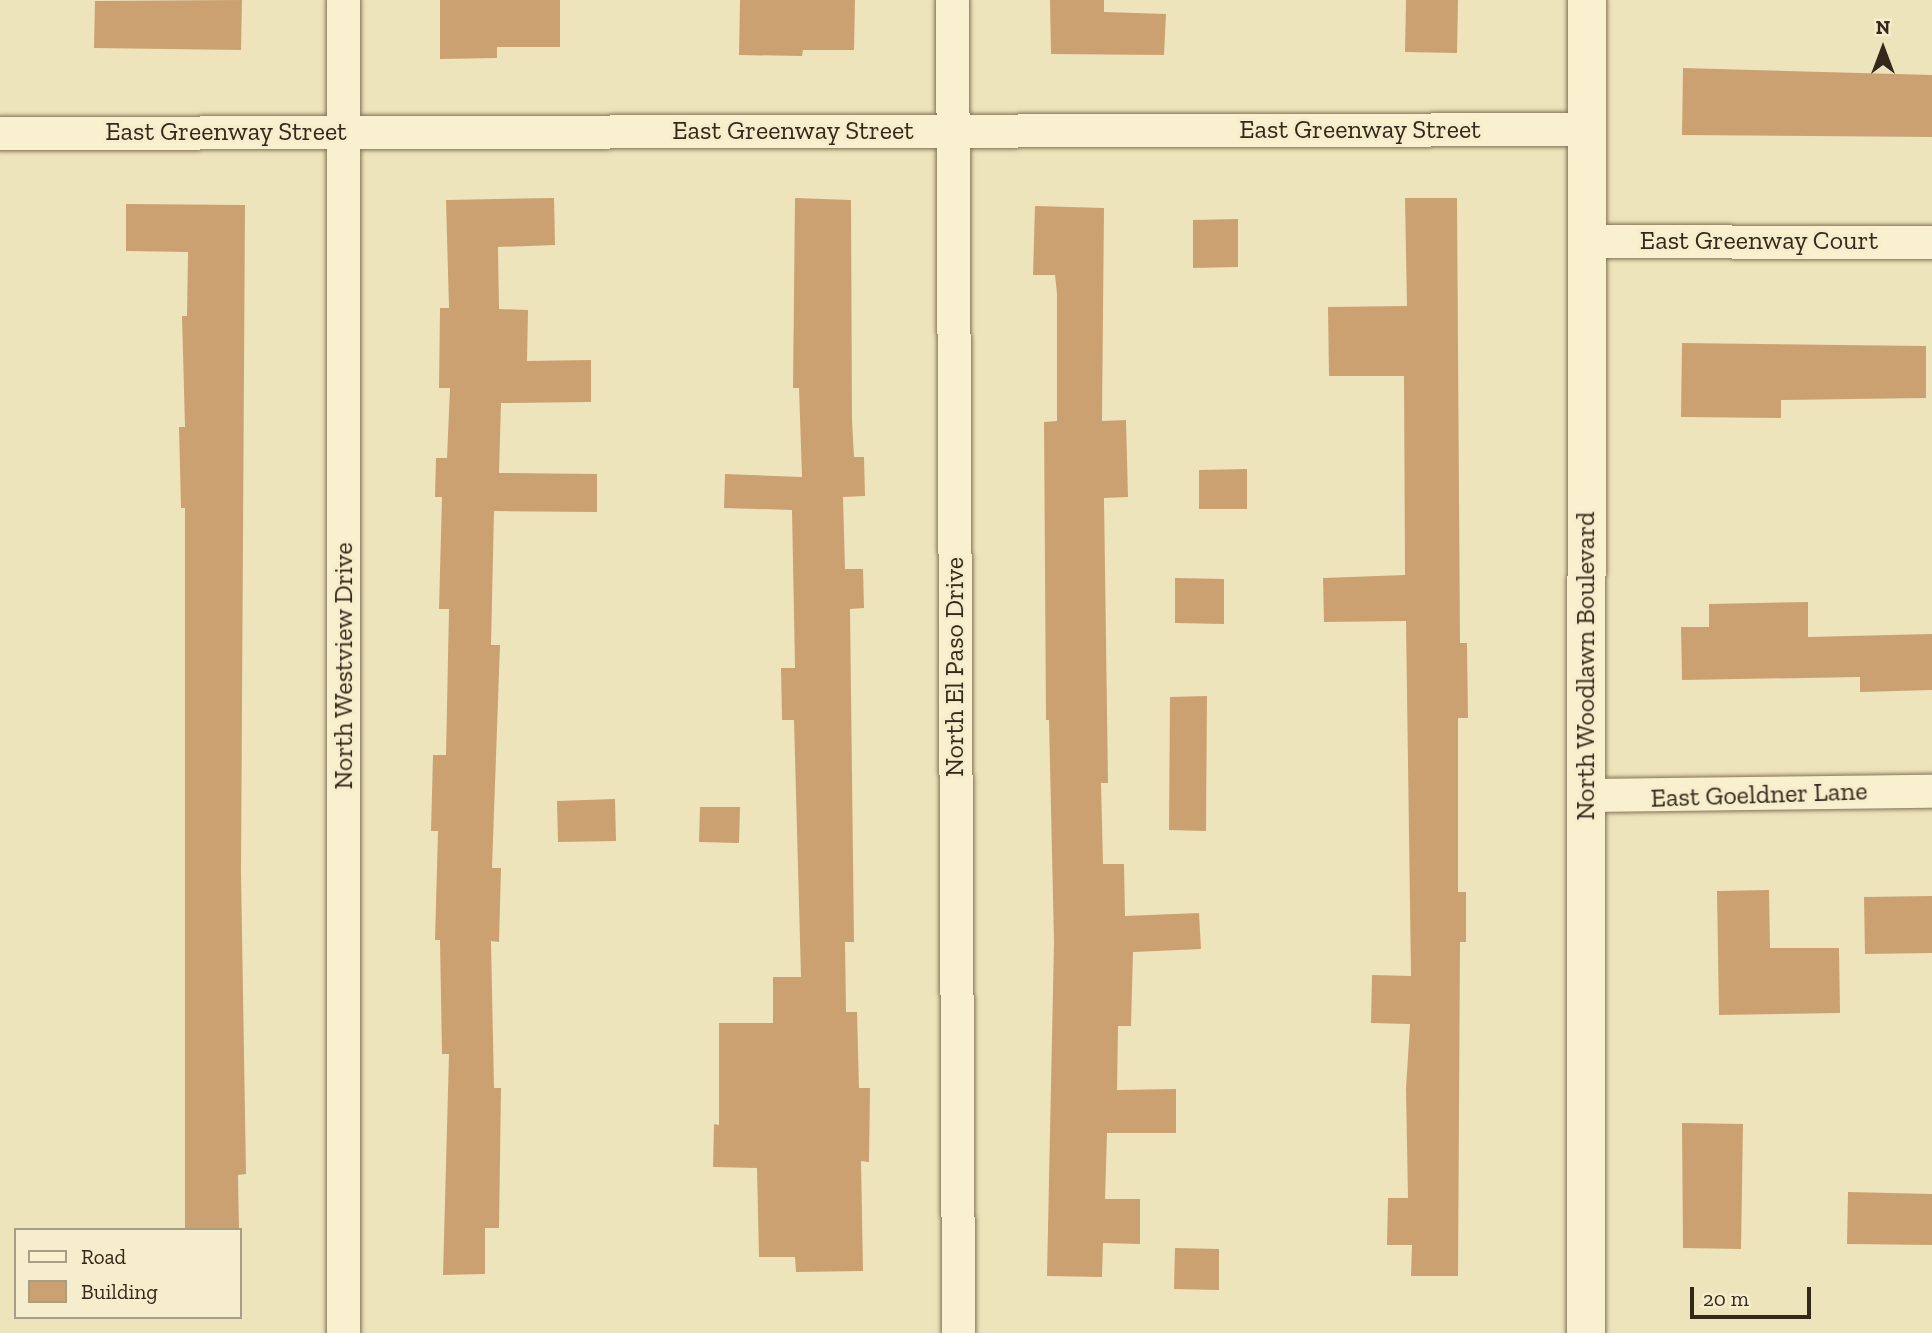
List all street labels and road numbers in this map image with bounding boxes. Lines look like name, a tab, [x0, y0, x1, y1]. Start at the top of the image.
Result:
street label: East Greenway Street	[1239, 114, 1481, 146]
street label: East Greenway Street	[672, 115, 914, 147]
street label: East Greenway Street	[105, 116, 347, 148]
street label: East Greenway Court	[1640, 225, 1878, 257]
street label: North Woodlawn Boulevard	[1570, 511, 1602, 821]
street label: North Westview Drive	[328, 542, 360, 790]
street label: North El Paso Drive	[939, 557, 971, 777]
street label: East Goeldner Lane	[1650, 776, 1868, 814]

